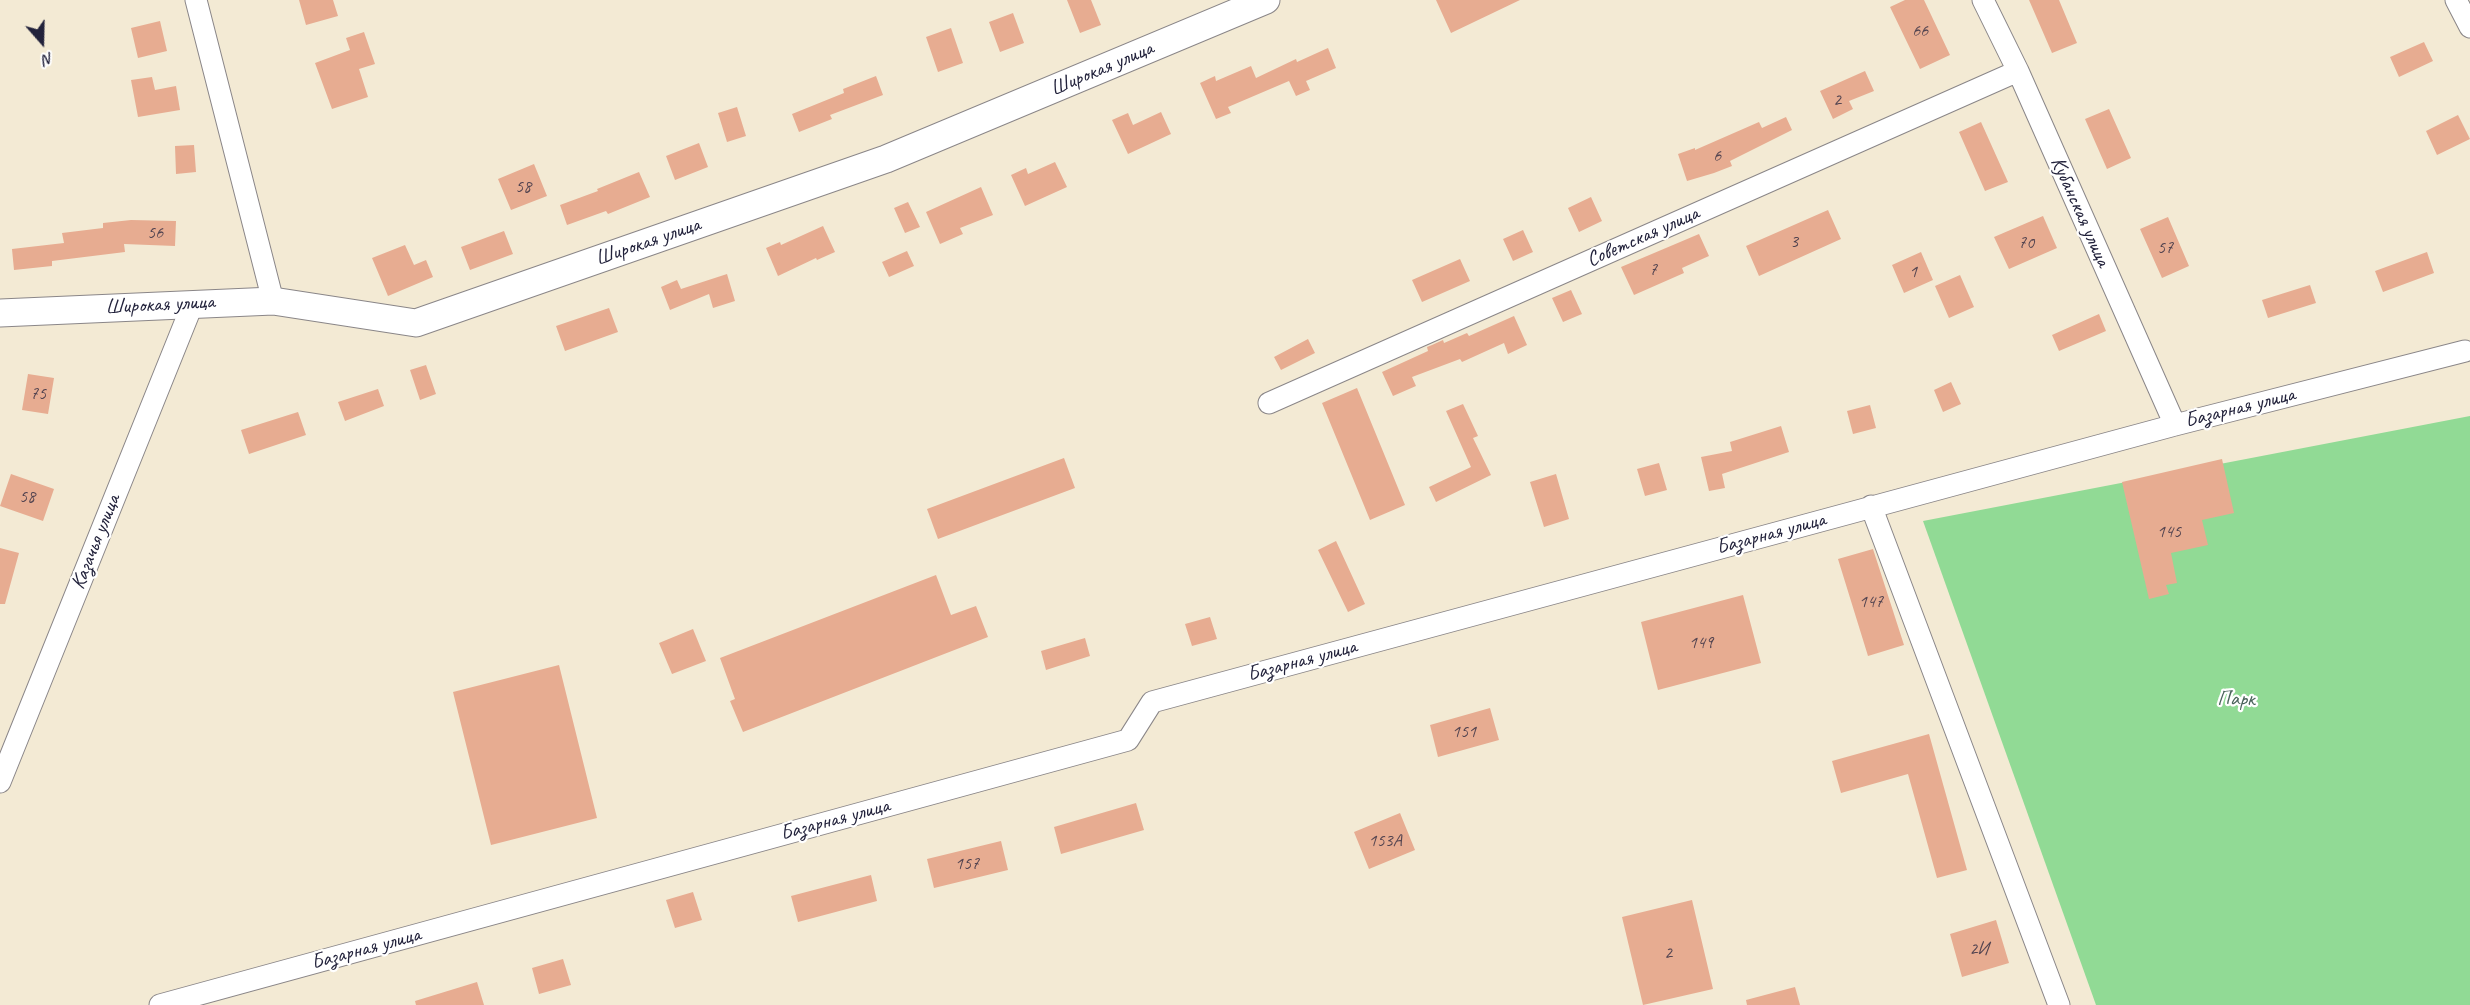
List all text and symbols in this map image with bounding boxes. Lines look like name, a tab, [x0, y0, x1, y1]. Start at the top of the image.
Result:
north arrow	[12, 12, 72, 72]
house number: 66	[1912, 20, 1928, 42]
street label: Широкая улица	[1047, 36, 1157, 102]
text: N	[40, 48, 56, 70]
house number: 2	[1833, 89, 1841, 111]
house number: 6	[1713, 145, 1721, 167]
street label: Кубанская улица	[2045, 153, 2115, 271]
house number: 58	[515, 176, 531, 198]
street label: Советская улица	[1583, 201, 1703, 273]
street label: Широкая улица	[592, 212, 704, 272]
house number: 56	[147, 222, 163, 244]
house number: 3	[1790, 231, 1798, 253]
house number: 70	[2018, 232, 2034, 254]
house number: 57	[2157, 237, 2173, 259]
house number: 7	[1649, 259, 1657, 281]
house number: 1	[1909, 261, 1917, 283]
street label: Широкая улица	[105, 290, 215, 320]
street label: Базарная улица	[2182, 382, 2298, 434]
house number: 75	[30, 383, 46, 405]
house number: 58	[19, 486, 35, 508]
street label: Казачья улица	[66, 491, 126, 593]
street label: Базарная улица	[1713, 507, 1829, 561]
house number: 145	[2157, 521, 2181, 543]
house number: 147	[1859, 591, 1883, 613]
house number: 149	[1689, 632, 1713, 654]
street label: Базарная улица	[1244, 634, 1360, 688]
park label: Парк	[2217, 686, 2255, 712]
house number: 151	[1452, 721, 1476, 743]
street label: Базарная улица	[777, 793, 893, 847]
house number: 153А	[1368, 830, 1402, 852]
house number: 157	[955, 853, 979, 875]
street label: Базарная улица	[308, 922, 424, 976]
house number: 2И	[1969, 938, 1989, 960]
house number: 2	[1664, 942, 1672, 964]

